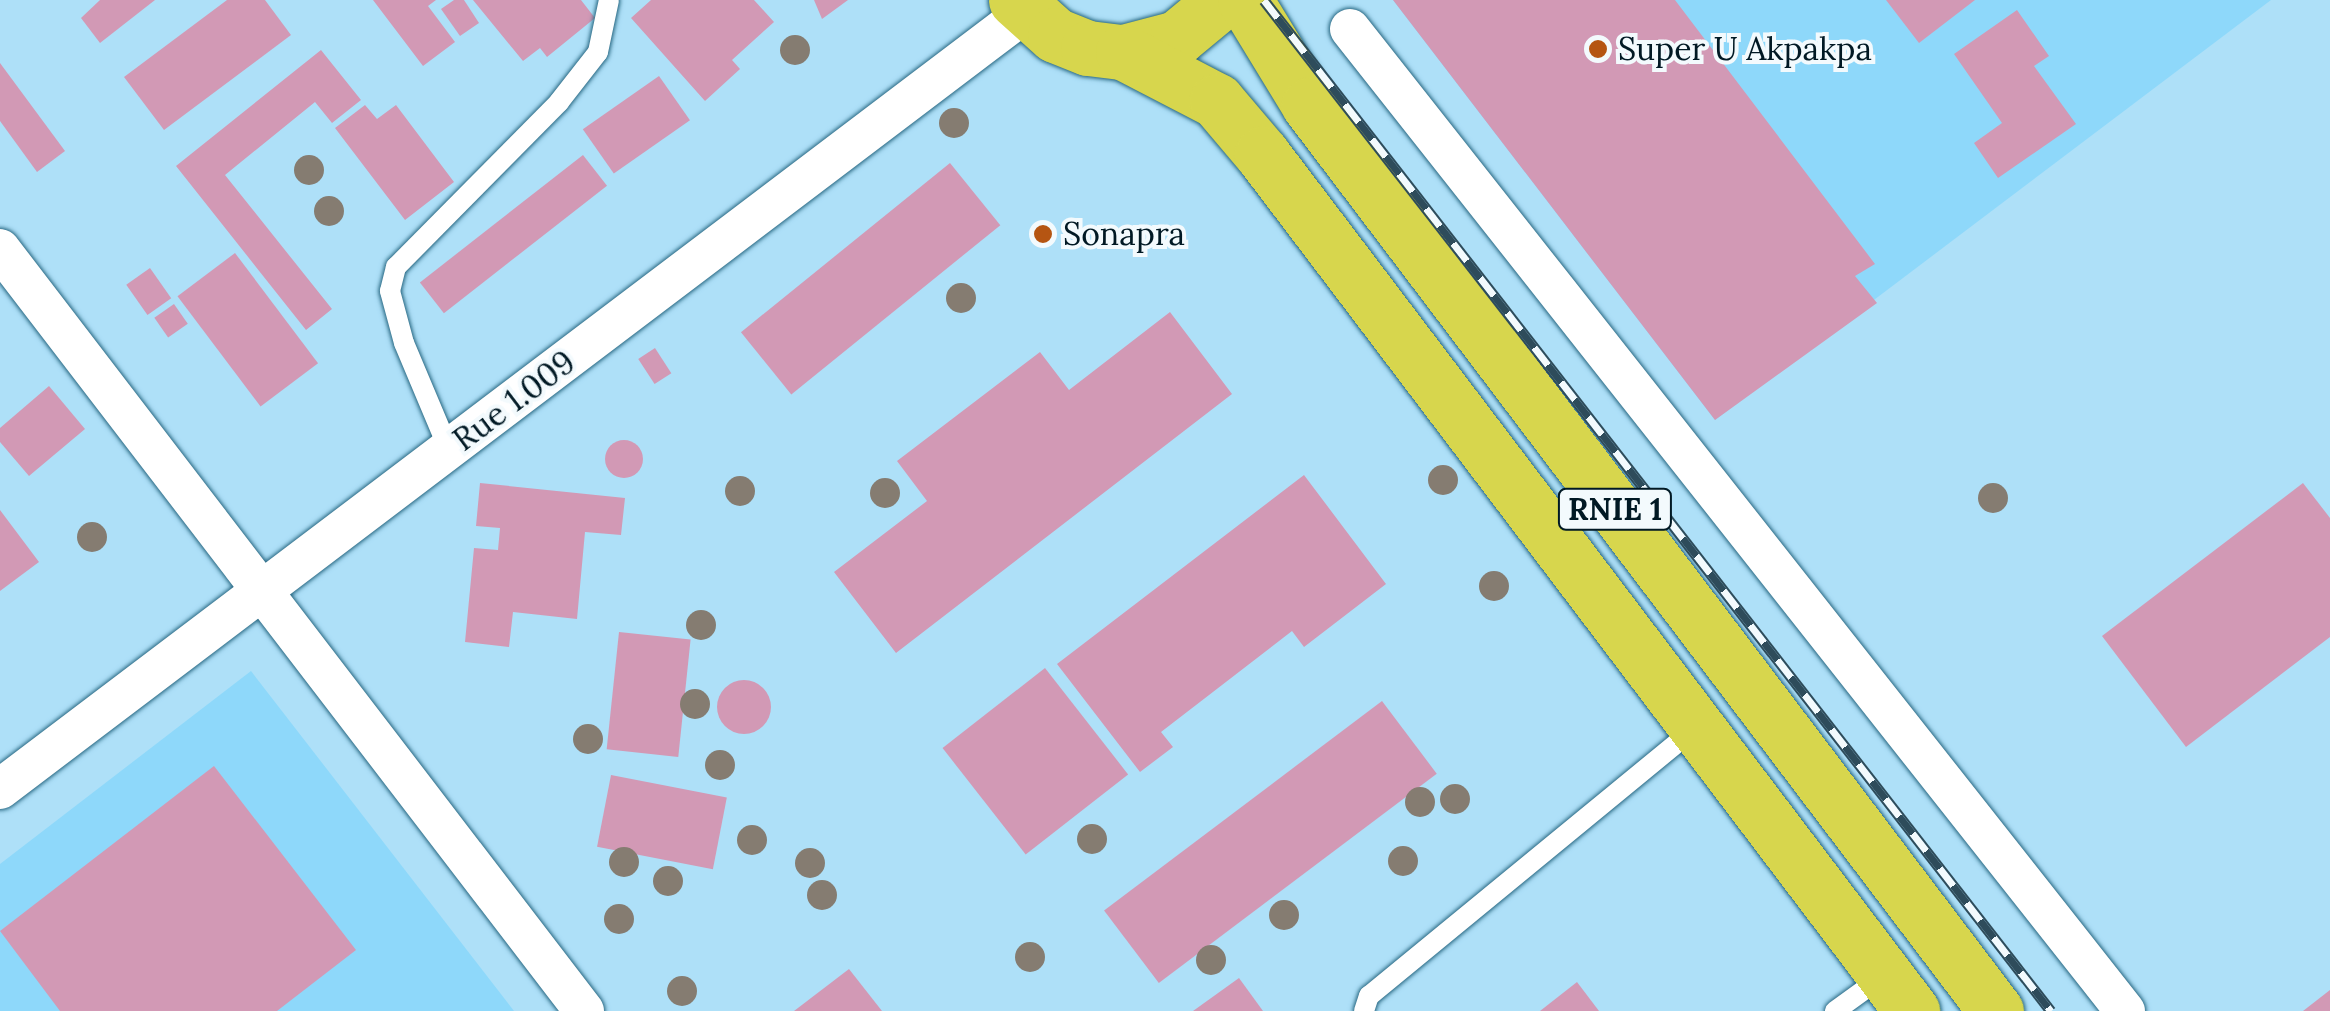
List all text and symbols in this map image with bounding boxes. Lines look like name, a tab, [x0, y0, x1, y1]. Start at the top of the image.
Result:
place label: Super U Akpakpa	[1618, 30, 1872, 68]
marker: Super U Akpakpa	[1587, 38, 1609, 60]
place label: Sonapra	[1063, 215, 1185, 253]
marker: Sonapra	[1032, 223, 1054, 245]
street label: Rue 1.009	[446, 343, 582, 459]
road number: RNIE 1	[1558, 484, 1672, 534]

